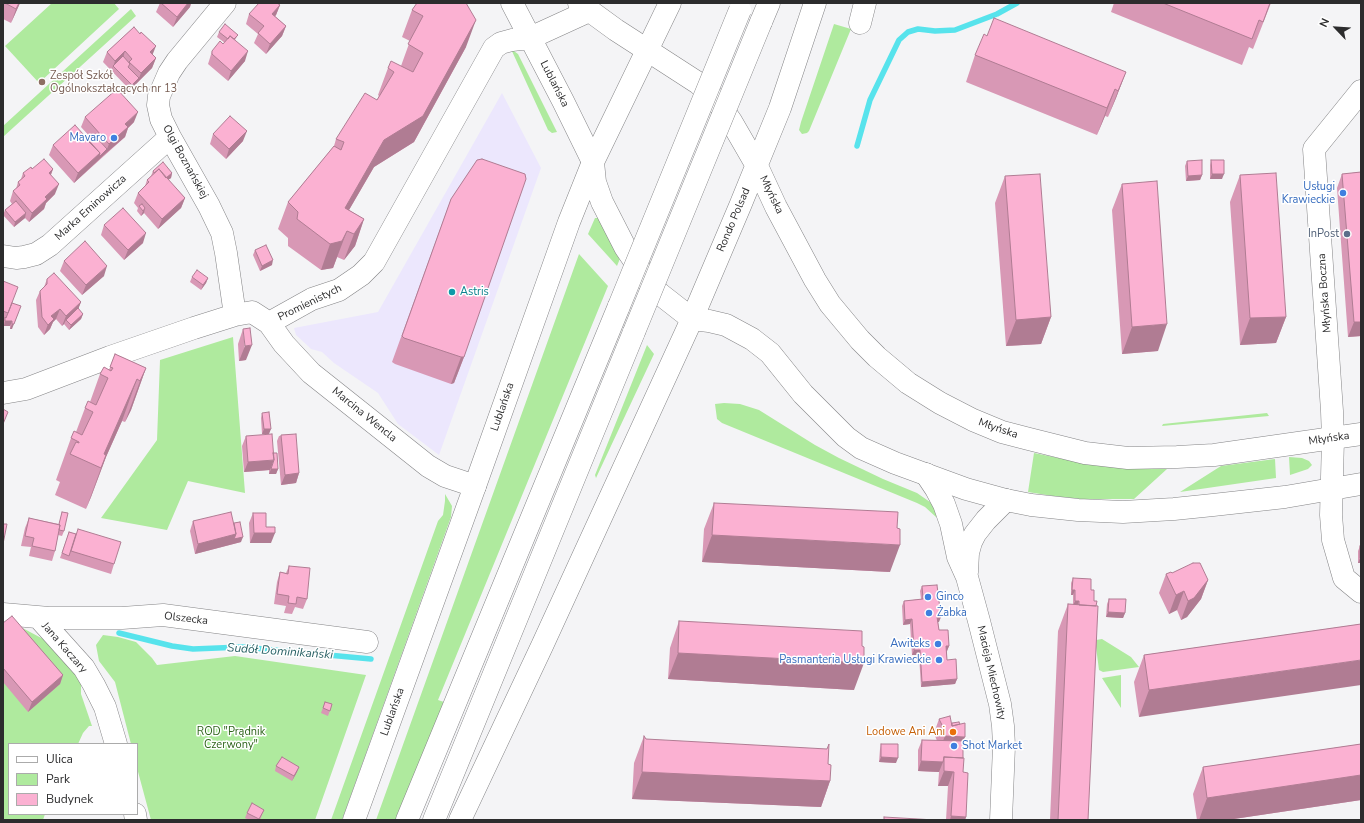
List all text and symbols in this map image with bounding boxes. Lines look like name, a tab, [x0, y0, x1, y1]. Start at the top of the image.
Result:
north arrow	[1316, 8, 1356, 48]
text: N	[1316, 16, 1333, 30]
street label: Lublańska	[537, 59, 571, 109]
place label: Zespół Szkół Ogólnokształcących nr 13	[50, 69, 177, 95]
marker: Zespół Szkół Ogólnokształcących nr 13	[37, 77, 47, 87]
street label: Olgi Boznańskiej	[159, 123, 211, 201]
place label: Mavaro	[69, 131, 106, 145]
marker: Mavaro	[109, 133, 119, 143]
street label: Marka Eminowicza	[53, 172, 129, 244]
street label: Młyńska	[756, 174, 786, 216]
place label: Usługi Krawieckie	[1282, 180, 1335, 206]
street label: Rondo Polsad	[715, 186, 753, 254]
marker: Usługi Krawieckie	[1338, 188, 1348, 198]
place label: InPost	[1308, 227, 1339, 241]
marker: InPost	[1342, 229, 1352, 239]
street label: Młyńska Boczna	[1316, 253, 1334, 333]
street label: Promienistych	[276, 282, 344, 324]
place label: Astris	[460, 285, 489, 299]
marker: Astris	[447, 287, 457, 297]
street label: Lublańska	[489, 381, 517, 433]
street label: Marcina Wencla	[329, 385, 399, 445]
street label: Młyńska	[976, 416, 1020, 442]
street label: Młyńska	[1308, 430, 1350, 448]
place label: Ginco	[936, 590, 964, 604]
marker: Ginco	[923, 592, 933, 602]
place label: Żabka	[937, 606, 967, 620]
marker: Żabka	[924, 608, 934, 618]
street label: Olszecka	[163, 610, 209, 628]
street label: Jana Kaczary	[38, 620, 90, 676]
street label: Macieja Miechowity	[974, 624, 1008, 722]
place label: Awiteks	[890, 637, 930, 651]
marker: Awiteks	[933, 639, 943, 649]
water label: Sudół Dominikański	[226, 641, 334, 663]
place label: Pasmanteria Usługi Krawieckie	[779, 653, 931, 667]
marker: Pasmanteria Usługi Krawieckie	[934, 655, 944, 665]
street label: Lublańska	[378, 686, 408, 738]
park label: ROD "Prądnik Czerwony"	[197, 725, 265, 751]
place label: Lodowe Ani Ani	[866, 725, 945, 739]
marker: Lodowe Ani Ani	[948, 727, 958, 737]
place label: Shot Market	[962, 739, 1022, 753]
marker: Shot Market	[949, 741, 959, 751]
legend	[8, 743, 138, 815]
text: Ulica	[46, 751, 73, 767]
text: Park	[46, 771, 70, 787]
text: Budynek	[46, 791, 93, 807]

